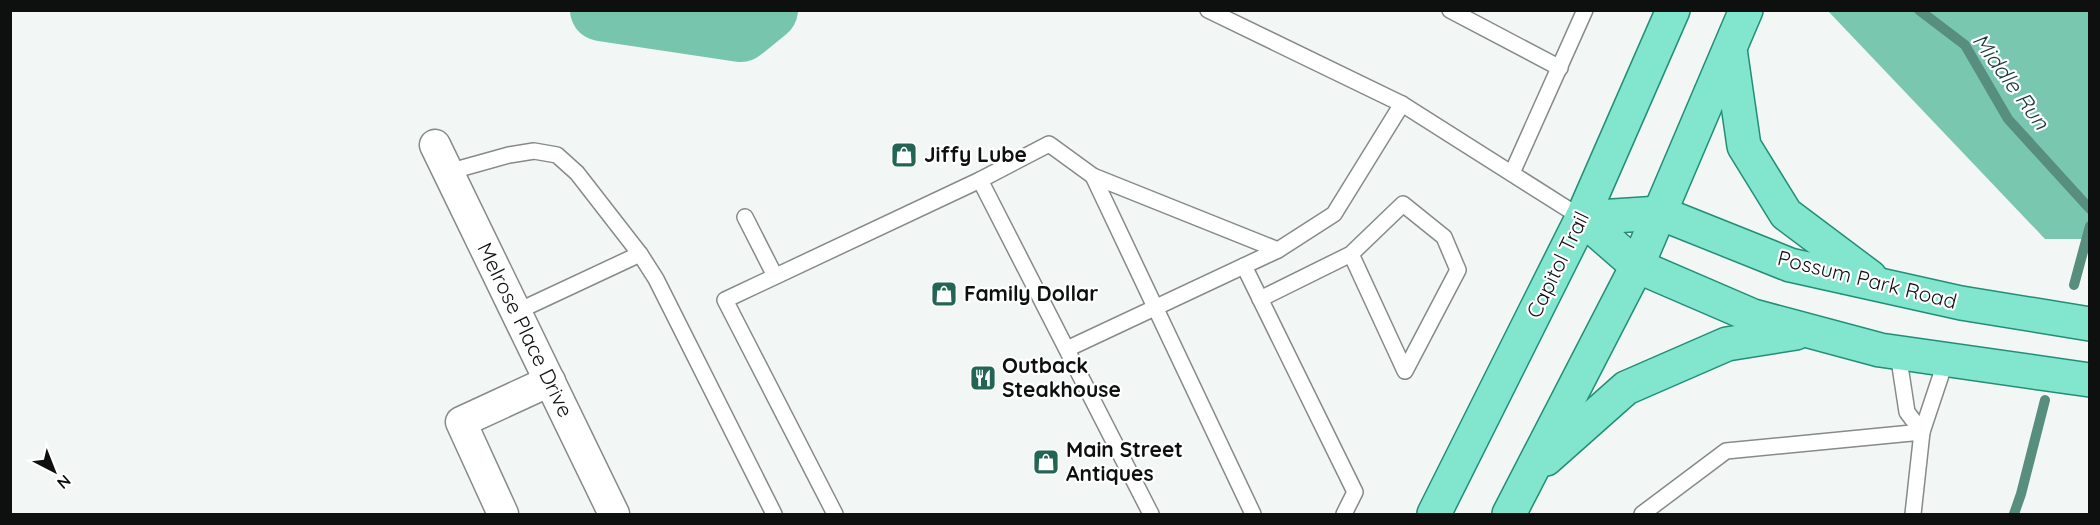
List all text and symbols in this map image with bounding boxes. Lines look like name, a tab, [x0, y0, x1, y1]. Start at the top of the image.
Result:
water label: Middle Run	[1967, 27, 2056, 136]
shop icon: Jiffy Lube	[889, 140, 919, 170]
place label: Jiffy Lube	[924, 141, 1027, 167]
street label: Capitol Trail	[1520, 207, 1594, 322]
street label: Melrose Place Drive	[472, 238, 579, 421]
street label: Possum Park Road	[1775, 244, 1960, 314]
shop icon: Family Dollar	[929, 279, 959, 309]
place label: Family Dollar	[964, 280, 1098, 306]
place label: Outback Steakhouse	[1002, 352, 1121, 402]
restaurant icon: Outback Steakhouse	[968, 363, 998, 393]
place label: Main Street Antiques	[1066, 436, 1183, 486]
north arrow	[24, 441, 84, 501]
shop icon: Main Street Antiques	[1031, 447, 1061, 477]
text: N	[53, 471, 75, 494]

